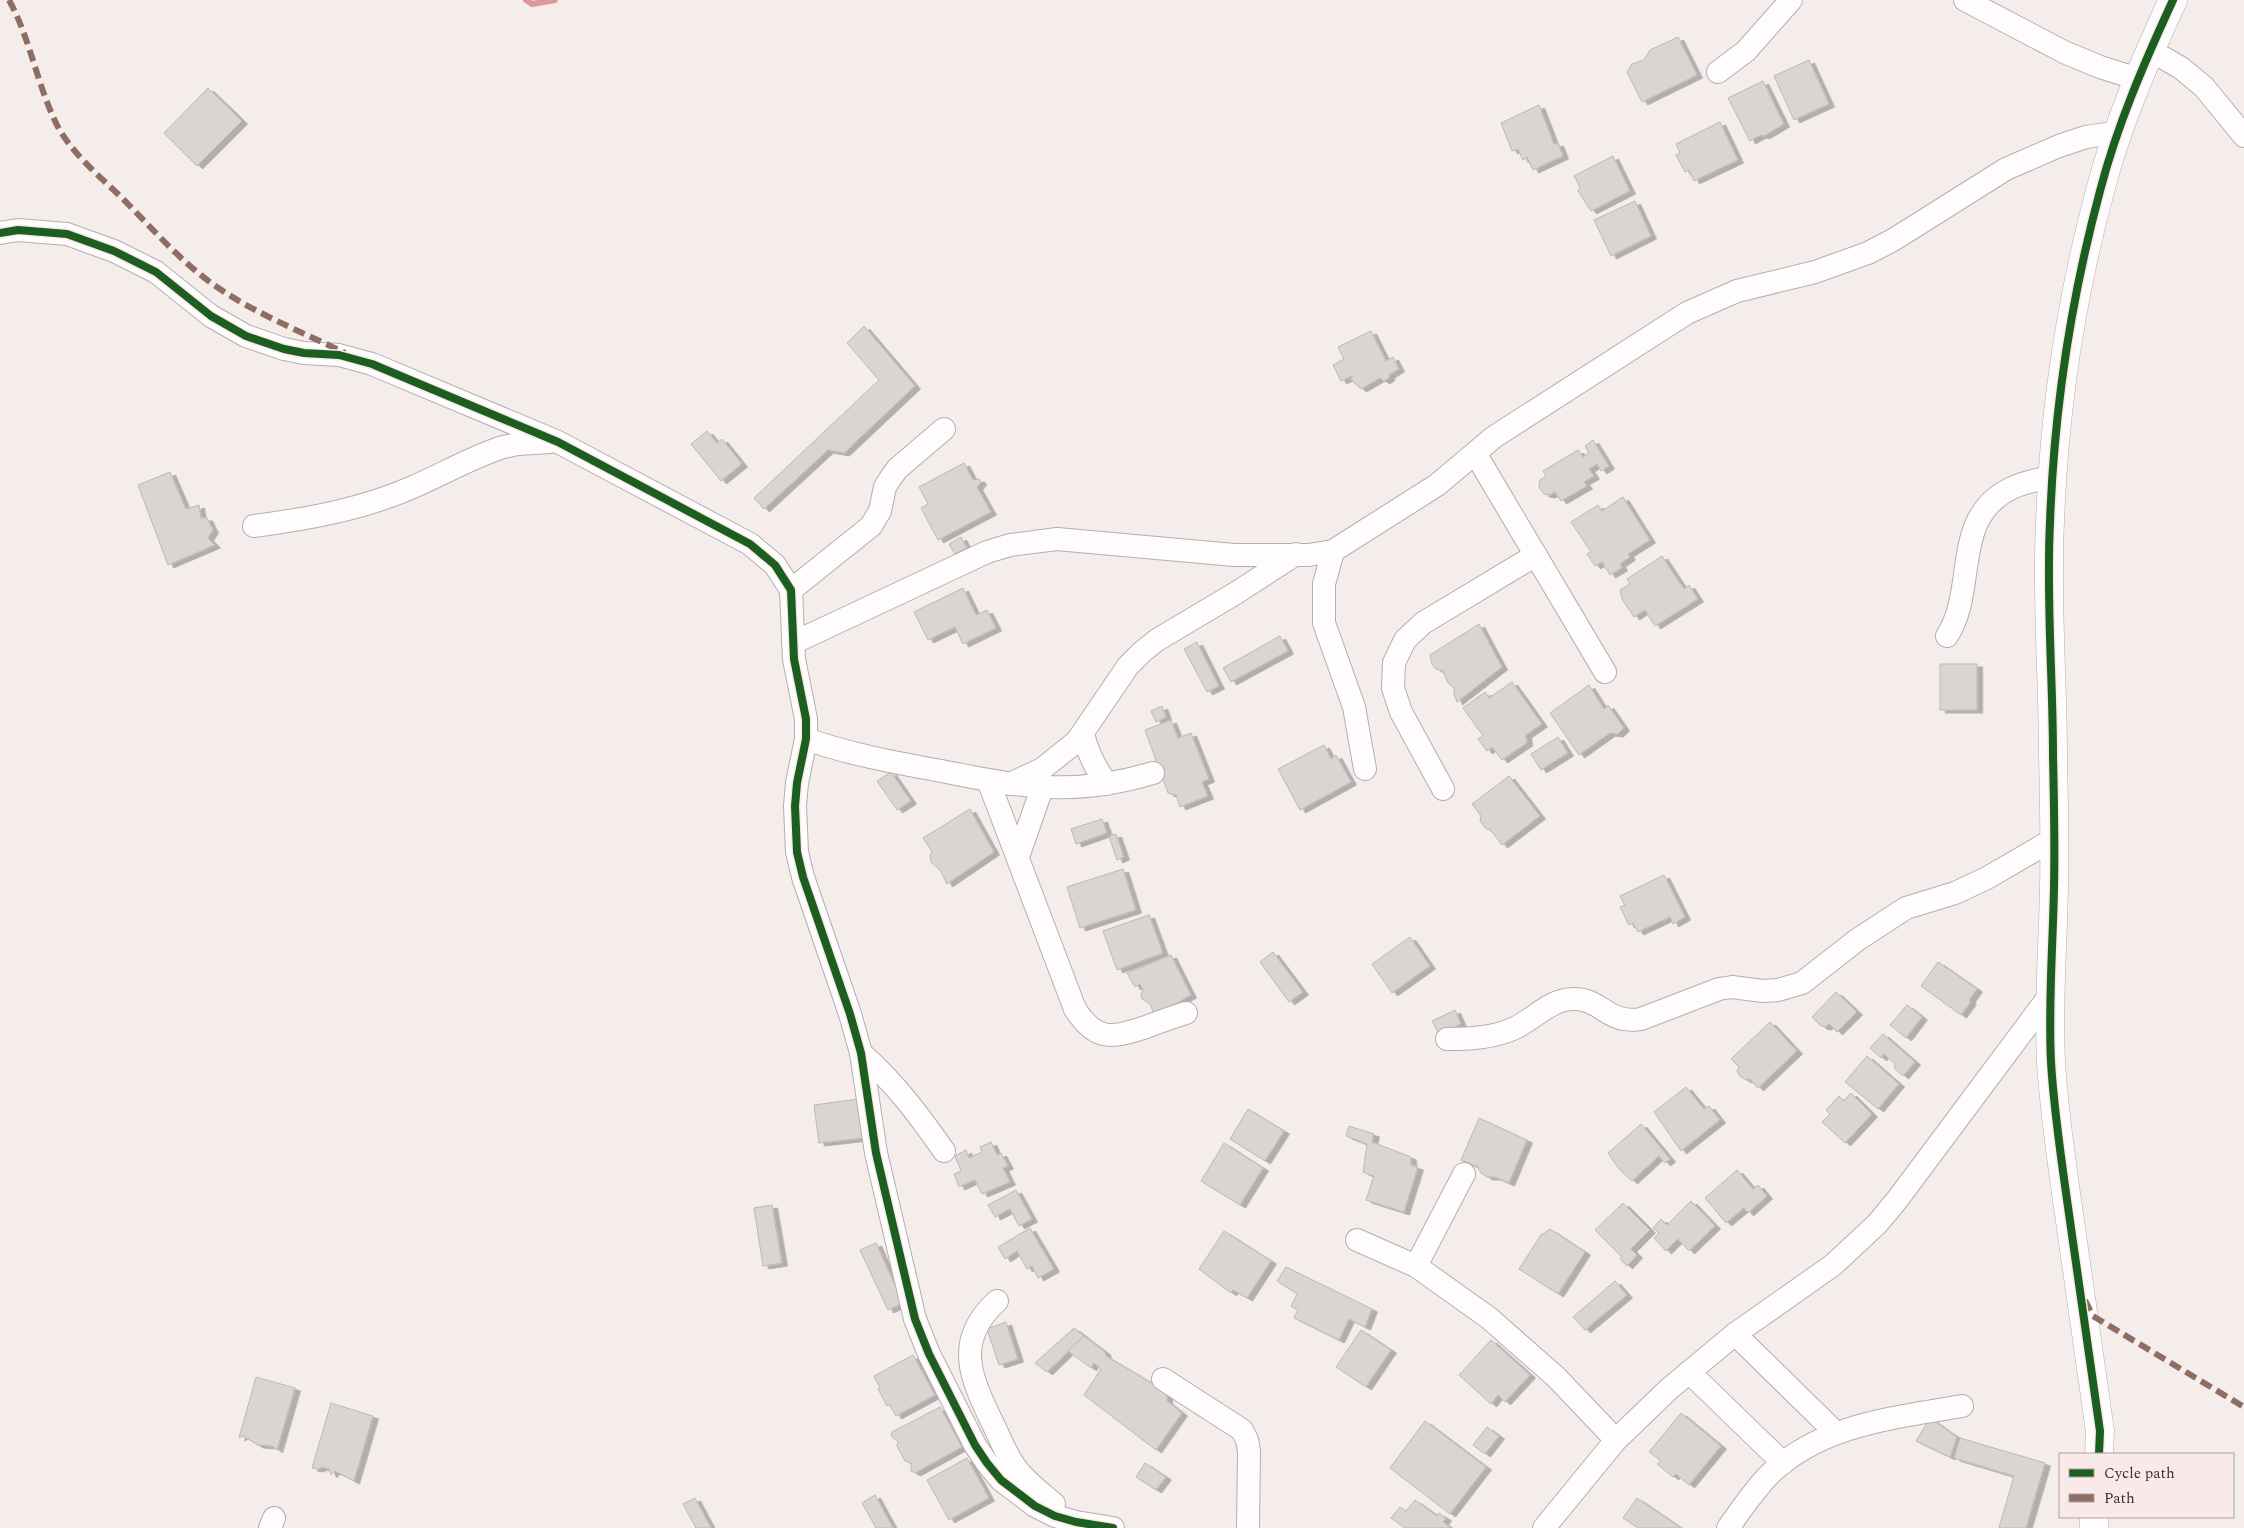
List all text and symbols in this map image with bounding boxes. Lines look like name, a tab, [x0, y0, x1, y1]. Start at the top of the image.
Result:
legend	[2059, 1453, 2234, 1518]
text: Cycle path	[2104, 1462, 2175, 1485]
text: Path	[2104, 1487, 2135, 1510]

